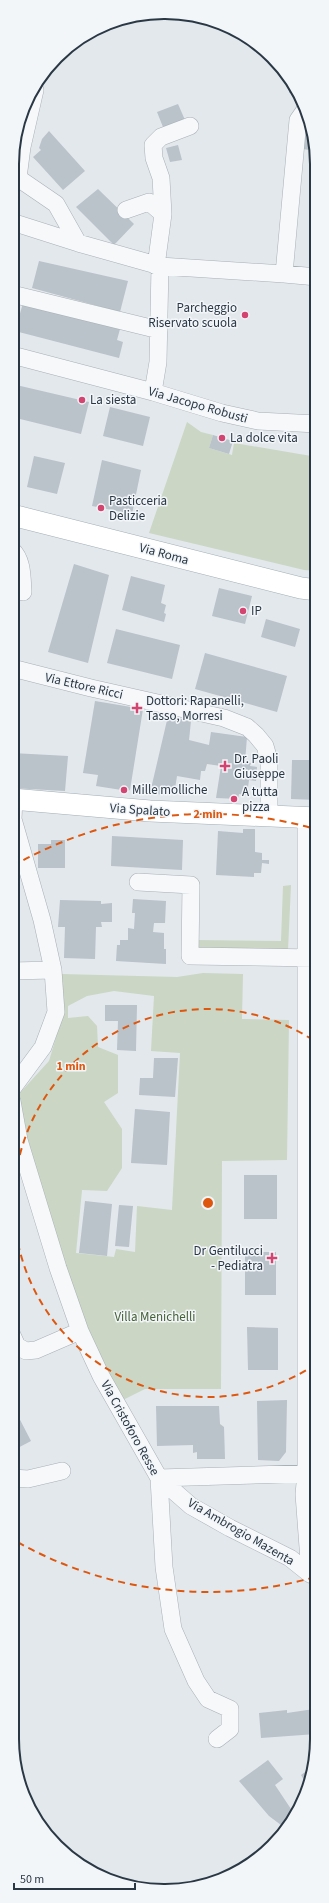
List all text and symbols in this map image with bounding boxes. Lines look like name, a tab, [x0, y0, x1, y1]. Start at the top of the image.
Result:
place label: Parcheggio Riservato scuola	[148, 299, 237, 332]
marker: Parcheggio Riservato scuola	[240, 310, 250, 320]
street label: Via Jacopo Robusti	[146, 382, 250, 428]
place label: La siesta	[90, 391, 136, 409]
marker: La siesta	[77, 395, 87, 405]
place label: La dolce vita	[230, 429, 298, 447]
marker: La dolce vita	[217, 433, 227, 443]
place label: Pasticceria Delizie	[109, 492, 167, 525]
marker: Pasticceria Delizie	[96, 503, 106, 513]
street label: Via Roma	[137, 539, 191, 569]
place label: IP	[251, 602, 262, 620]
marker: IP	[238, 606, 248, 616]
street label: Via Ettore Ricci	[43, 668, 125, 704]
place label: Dottori: Rapanelli, Tasso, Morresi	[146, 692, 244, 725]
marker: Dottori: Rapanelli, Tasso, Morresi	[131, 702, 143, 714]
place label: Dr. Paoli Giuseppe	[234, 750, 285, 783]
marker: Dr. Paoli Giuseppe	[219, 760, 231, 772]
place label: Mille molliche	[132, 781, 207, 799]
place label: A tutta pizza	[242, 783, 278, 816]
marker: Mille molliche	[119, 785, 129, 795]
marker: A tutta pizza	[229, 794, 239, 804]
street label: Via Spalato	[109, 799, 171, 821]
text: 2 min	[193, 806, 223, 823]
text: 1 min	[56, 1058, 86, 1075]
centre of rings	[201, 1196, 215, 1210]
place label: Dr Gentilucci - Pediatra	[194, 1242, 263, 1275]
marker: Dr Gentilucci - Pediatra	[266, 1252, 278, 1264]
park label: Villa Menichelli	[114, 1308, 196, 1326]
street label: Via Cristoforo Resse	[96, 1377, 164, 1479]
street label: Via Ambrogio Mazenta	[184, 1494, 298, 1570]
scale bar	[14, 1865, 135, 1891]
text: 50 m	[20, 1871, 44, 1888]

